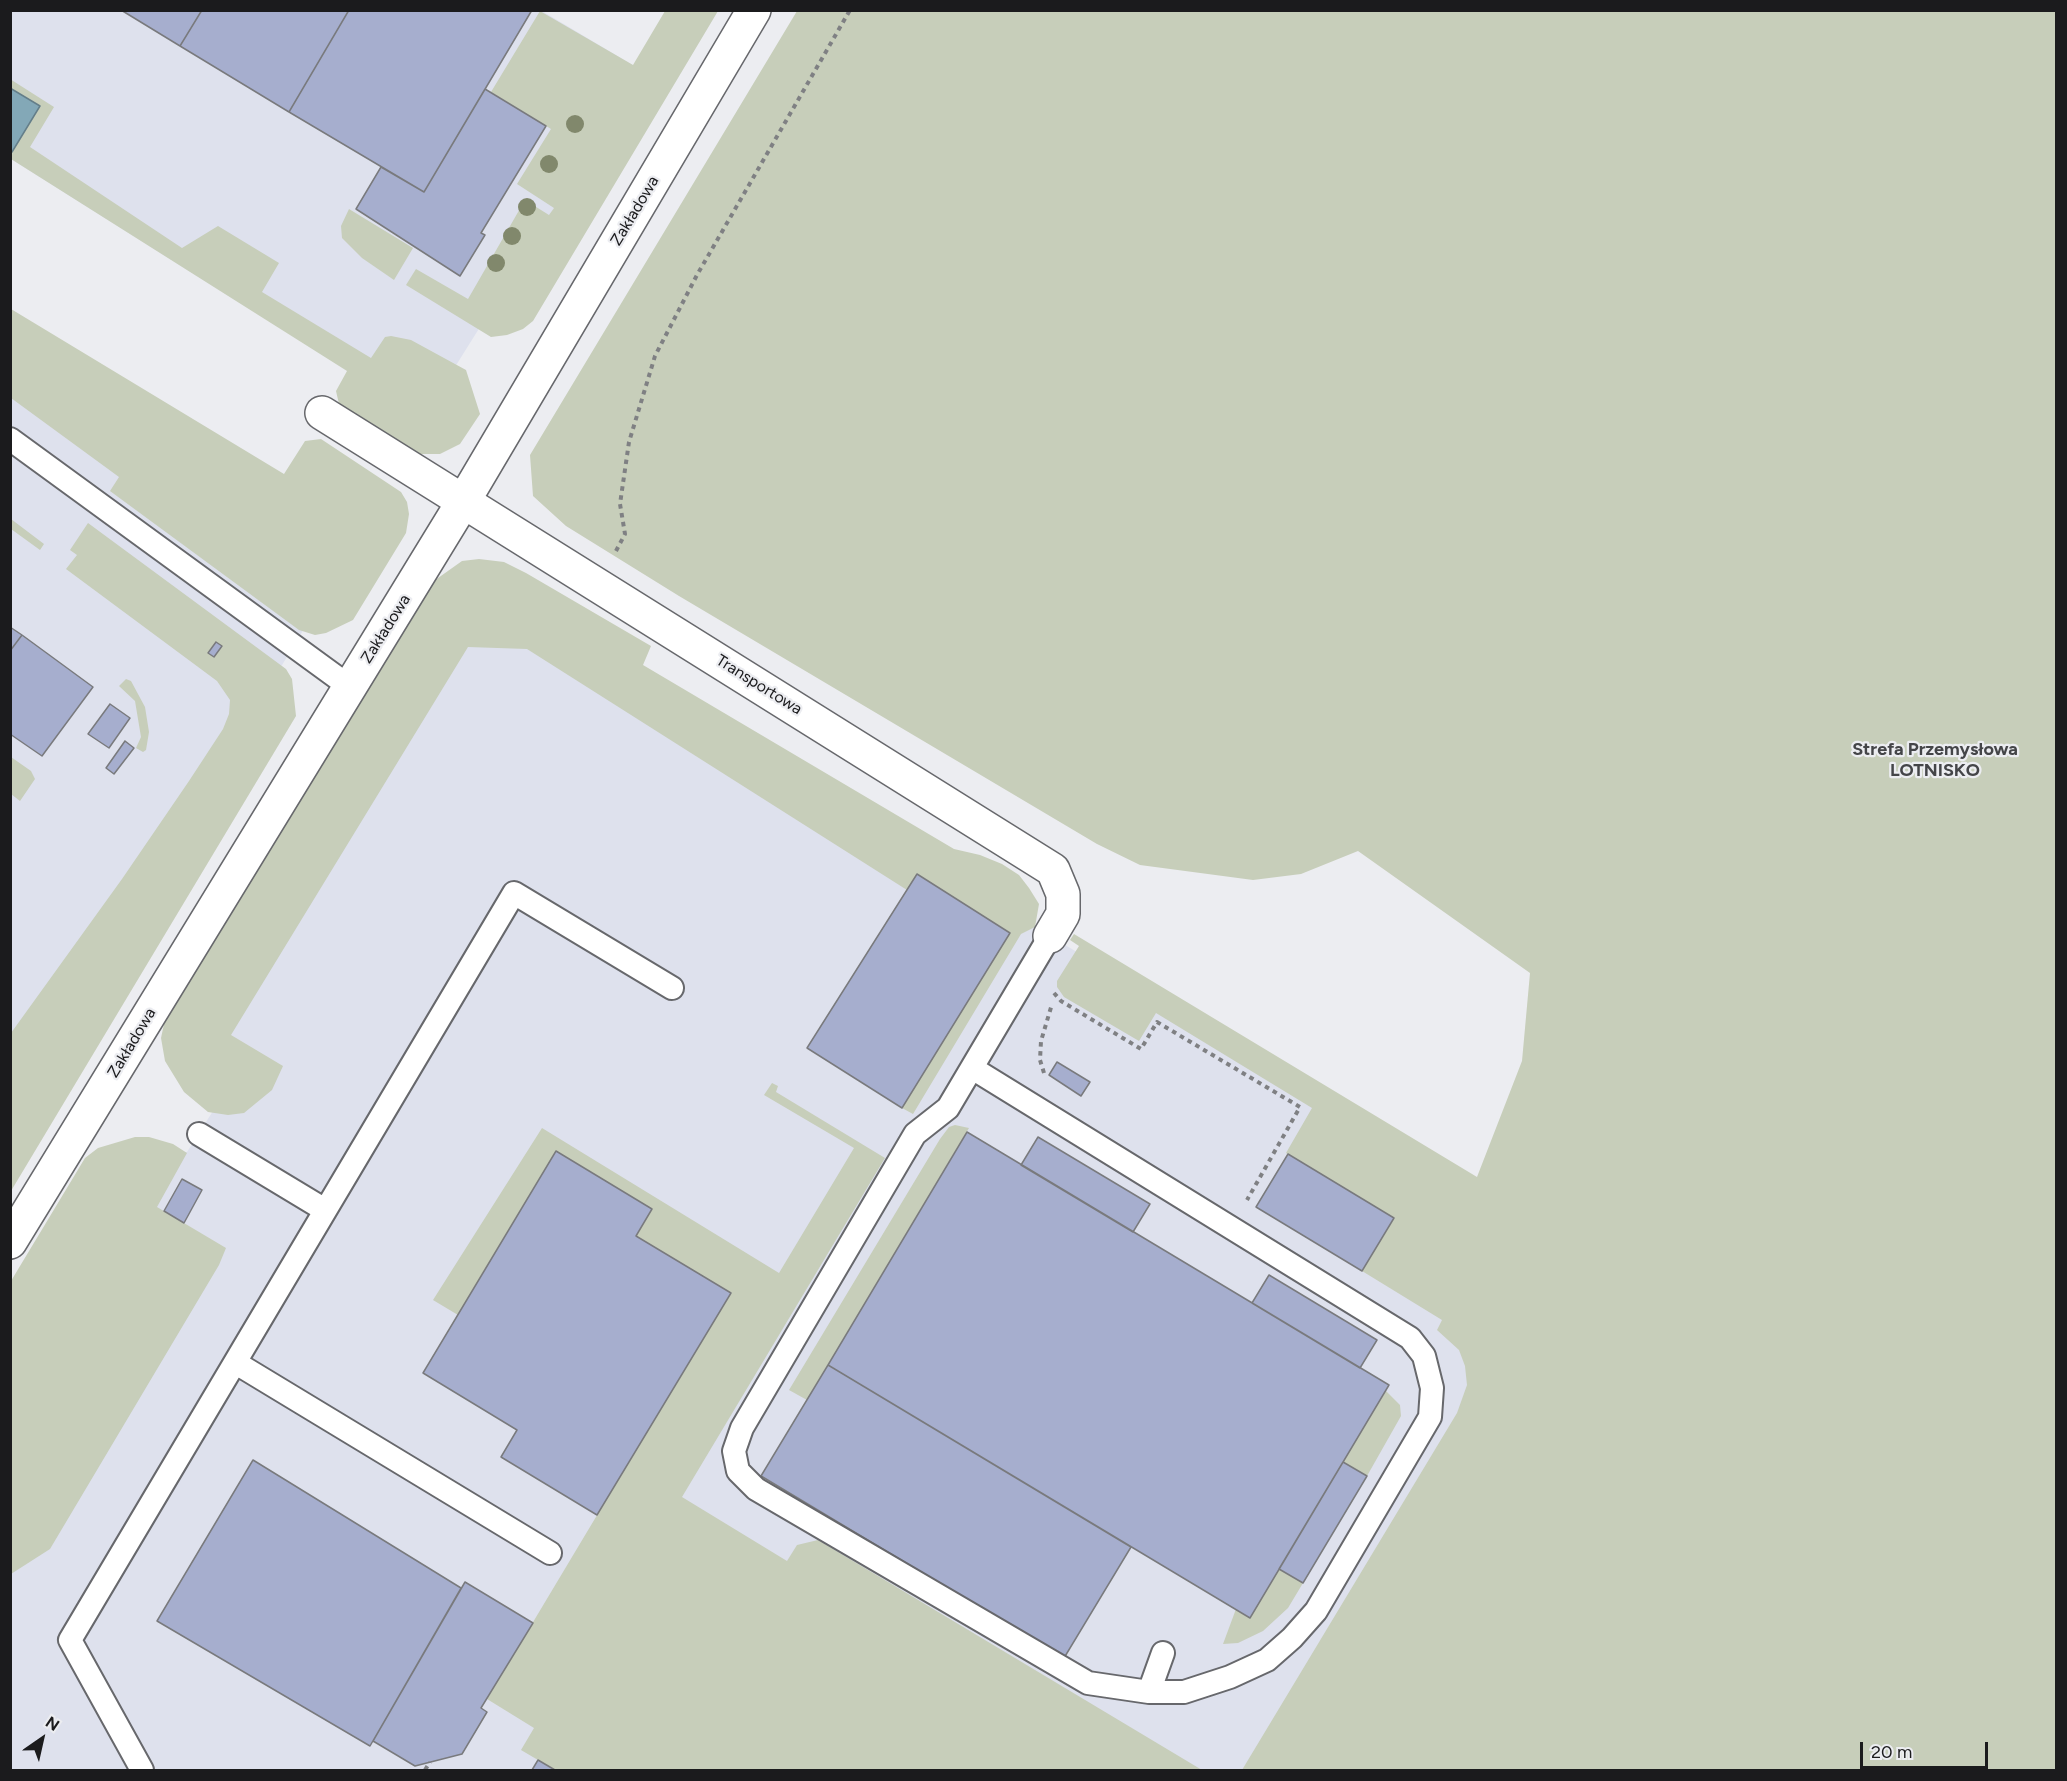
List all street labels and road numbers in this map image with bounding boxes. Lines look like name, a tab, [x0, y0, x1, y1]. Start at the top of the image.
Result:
street label: Zakładowa	[607, 173, 663, 249]
street label: Zakładowa	[357, 591, 415, 667]
street label: Transportowa	[712, 651, 806, 719]
street label: Zakładowa	[104, 1005, 160, 1081]

